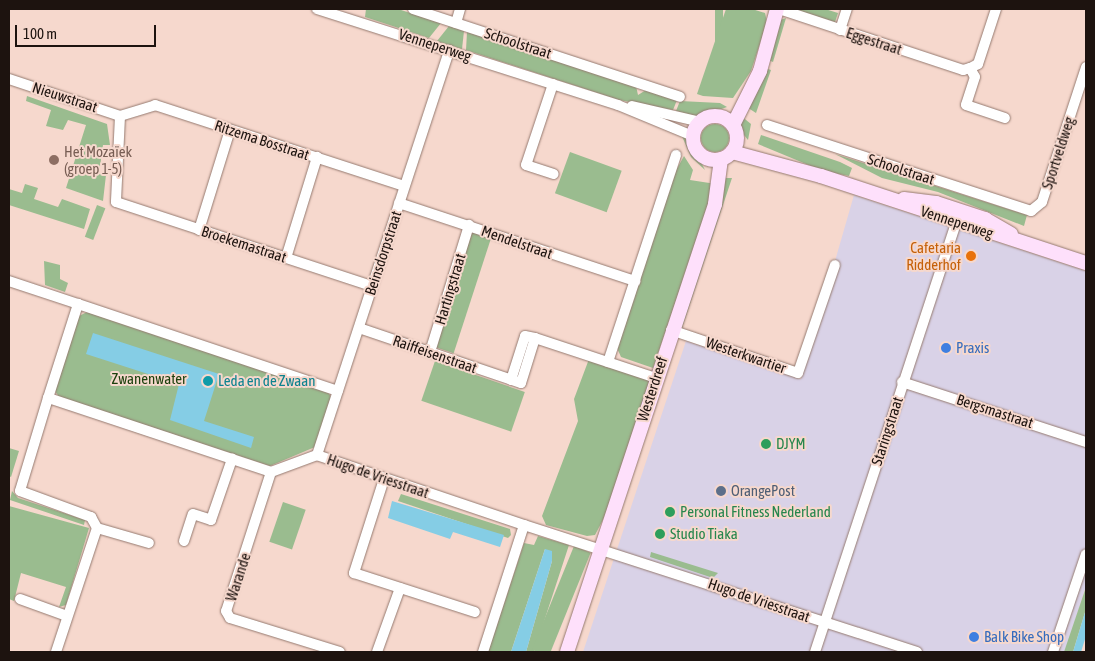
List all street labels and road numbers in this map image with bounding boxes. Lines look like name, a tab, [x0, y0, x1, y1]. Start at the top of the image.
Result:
street label: Schoolstraat	[482, 24, 554, 62]
street label: Eggestraat	[844, 24, 904, 58]
street label: Venneperweg	[396, 25, 474, 65]
street label: Nieuwstraat	[30, 78, 100, 116]
street label: Sportveldweg	[1038, 115, 1078, 191]
street label: Ritzema Bosstraat	[212, 116, 312, 164]
street label: Schoolstraat	[865, 150, 937, 188]
street label: Venneperweg	[918, 202, 996, 242]
street label: Beinsdorpstraat	[361, 209, 405, 297]
street label: Mendelstraat	[479, 221, 555, 263]
street label: Broekemastraat	[199, 222, 289, 266]
street label: Hartingstraat	[431, 251, 469, 327]
street label: Raiffeisenstraat	[391, 331, 479, 377]
street label: Westerkwartier	[704, 333, 788, 377]
street label: Westerdreef	[633, 354, 671, 424]
street label: Bergsmastraat	[954, 390, 1036, 432]
street label: Staringstraat	[867, 394, 907, 468]
street label: Hugo de Vriesstraat	[325, 450, 431, 502]
street label: Warande	[222, 551, 254, 603]
street label: Hugo de Vriesstraat	[706, 574, 812, 626]

